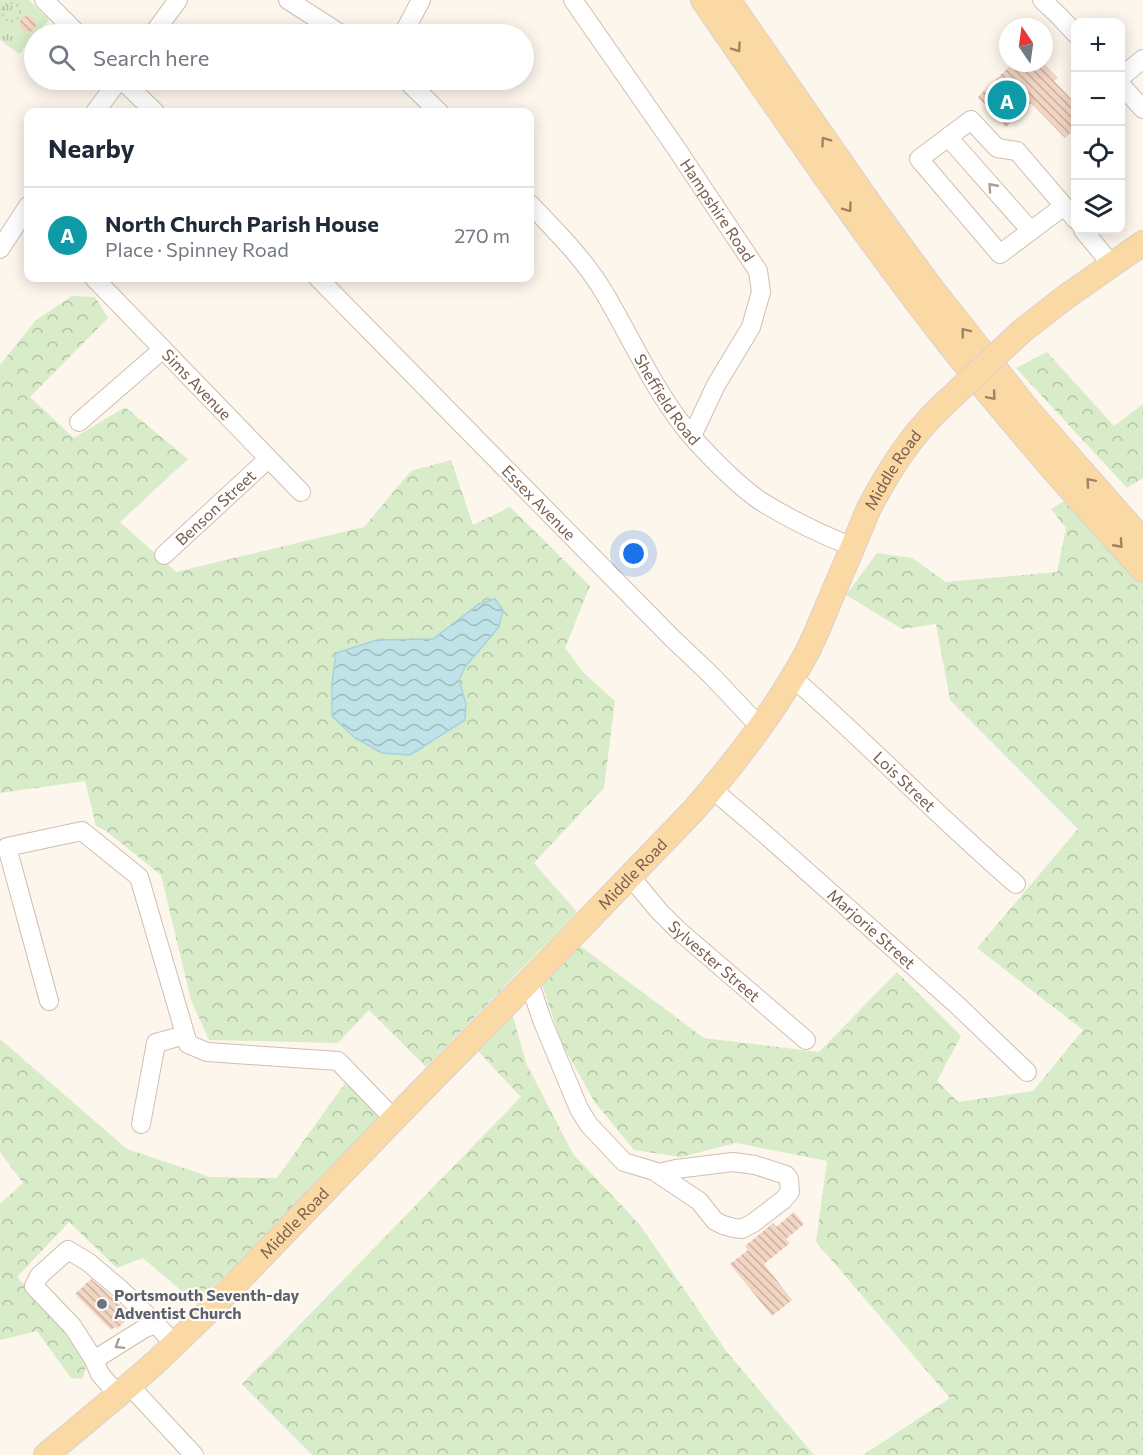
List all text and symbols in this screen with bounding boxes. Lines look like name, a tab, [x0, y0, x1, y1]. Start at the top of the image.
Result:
north arrow	[999, 18, 1053, 72]
map controls	[1071, 18, 1125, 234]
button: +	[1071, 18, 1125, 72]
search box	[24, 24, 534, 90]
icon: search	[45, 41, 78, 74]
one-way arrow	[730, 41, 741, 52]
text: Search here	[93, 44, 209, 71]
button: −	[1071, 72, 1125, 126]
pin: A	[988, 78, 1026, 122]
button: locate	[1071, 126, 1125, 180]
text: Nearby	[48, 132, 135, 163]
one-way arrow	[821, 136, 832, 147]
street label: Hampshire Road	[677, 155, 759, 265]
button: layers	[1071, 180, 1125, 234]
one-way arrow	[988, 183, 999, 194]
one-way arrow	[841, 202, 852, 213]
text: North Church Parish House	[105, 210, 379, 237]
text: A	[60, 223, 75, 247]
text: 270 m	[454, 223, 510, 247]
text: Place · Spinney Road	[105, 237, 289, 261]
one-way arrow	[962, 328, 973, 339]
street label: Sims Avenue	[159, 345, 236, 423]
street label: Sheffield Road	[631, 350, 705, 449]
one-way arrow	[985, 389, 996, 400]
street label: Middle Road	[860, 426, 925, 513]
street label: Essex Avenue	[498, 461, 580, 544]
street label: Benson Street	[171, 465, 259, 549]
one-way arrow	[1086, 478, 1097, 489]
one-way arrow	[1112, 537, 1123, 548]
your location	[619, 539, 648, 568]
street label: Lois Street	[870, 747, 940, 815]
street label: Middle Road	[593, 834, 670, 913]
street label: Marjorie Street	[824, 884, 920, 973]
street label: Sylvester Street	[665, 916, 764, 1006]
street label: Middle Road	[255, 1183, 332, 1262]
place label: Portsmouth Seventh-day Adventist Church	[114, 1285, 299, 1322]
marker: Portsmouth Seventh-day Adventist Church	[95, 1297, 109, 1311]
one-way arrow	[115, 1337, 125, 1349]

